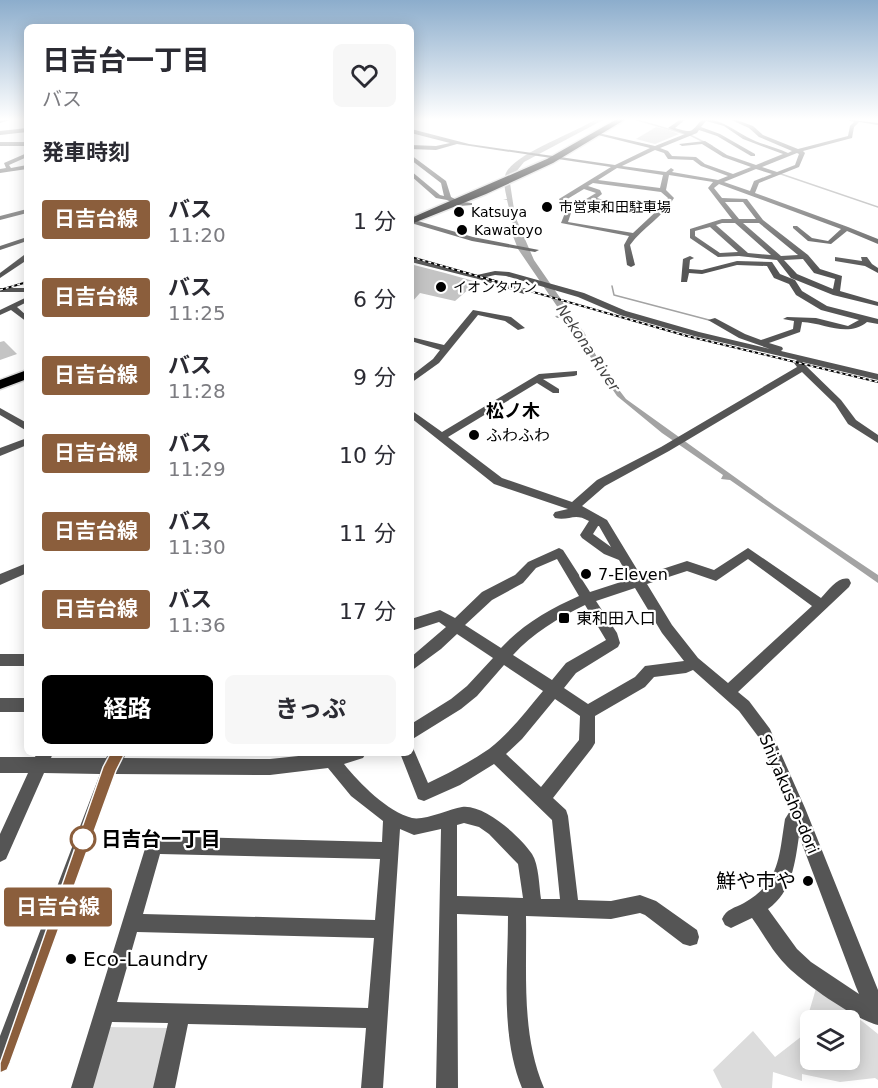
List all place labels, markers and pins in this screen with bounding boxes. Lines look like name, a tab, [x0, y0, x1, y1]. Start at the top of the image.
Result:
place label: 市営東和田駐車場	[559, 199, 671, 215]
marker: 市営東和田駐車場	[540, 200, 554, 214]
place label: Katsuya	[471, 204, 527, 220]
marker: Katsuya	[452, 205, 466, 219]
place label: Kawatoyo	[474, 222, 542, 238]
marker: Kawatoyo	[455, 223, 469, 237]
place label: イオンタウン	[453, 279, 537, 295]
marker: イオンタウン	[434, 280, 448, 294]
place label: ふわふわ	[486, 426, 550, 445]
marker: ふわふわ	[467, 428, 481, 442]
place label: 7-Eleven	[598, 565, 668, 584]
marker: 7-Eleven	[579, 567, 593, 581]
place label: 東和田入口	[576, 609, 656, 628]
marker: 東和田入口	[557, 611, 571, 625]
marker: 日吉台一丁目	[70, 826, 96, 852]
place label: 日吉台一丁目	[101, 827, 221, 851]
place label: 鮮や市や	[716, 869, 796, 893]
marker: 鮮や市や	[801, 874, 815, 888]
place label: Eco-Laundry	[83, 947, 208, 971]
marker: Eco-Laundry	[64, 952, 78, 966]

